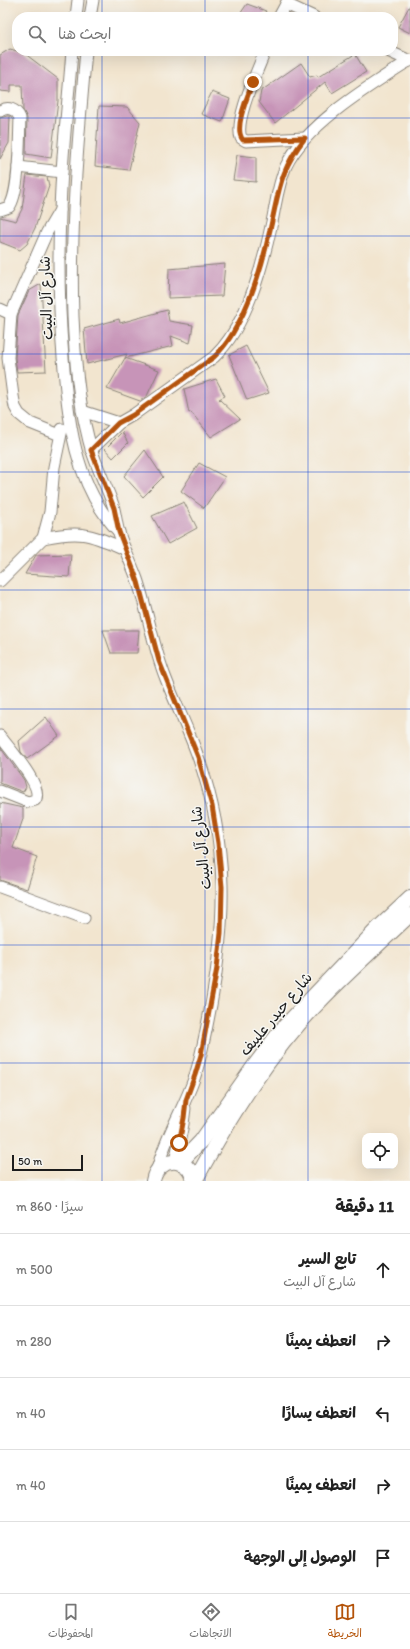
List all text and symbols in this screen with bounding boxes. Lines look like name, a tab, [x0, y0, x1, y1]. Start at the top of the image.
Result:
search box	[12, 12, 398, 56]
icon: search	[26, 23, 48, 45]
text: ابحث هنا	[58, 25, 112, 43]
route end	[244, 73, 262, 91]
street label: شارع آل البيت	[36, 256, 57, 340]
street label: شارع آل البيت	[187, 805, 216, 891]
street label: شارع حيدر علييف	[236, 969, 317, 1060]
map controls	[362, 1133, 398, 1169]
button: locate	[362, 1133, 398, 1169]
route start	[170, 1134, 188, 1152]
scale bar	[12, 1153, 83, 1172]
text: 50 m	[18, 1155, 42, 1168]
text: 11 دقيقة	[335, 1196, 394, 1216]
text: سيرًا · 860 m	[16, 1199, 83, 1214]
text: تابع السير	[299, 1250, 356, 1268]
icon: ahead	[372, 1259, 394, 1281]
text: 500 m	[16, 1262, 53, 1277]
text: شارع آل البيت	[283, 1274, 356, 1289]
icon: right	[372, 1331, 394, 1353]
text: انعطف يمينًا	[286, 1332, 356, 1350]
text: 280 m	[16, 1334, 52, 1349]
icon: left	[372, 1403, 394, 1425]
text: انعطف يسارًا	[282, 1404, 356, 1422]
text: 40 m	[16, 1406, 46, 1421]
icon: right	[372, 1475, 394, 1497]
text: انعطف يمينًا	[286, 1476, 356, 1494]
text: 40 m	[16, 1478, 46, 1493]
icon: arrive	[372, 1547, 394, 1569]
text: الوصول إلى الوجهة	[244, 1548, 356, 1566]
tab: المحفوظات	[48, 1601, 93, 1643]
tab: الاتجاهات	[189, 1601, 232, 1643]
tab: الخريطة	[328, 1601, 362, 1643]

